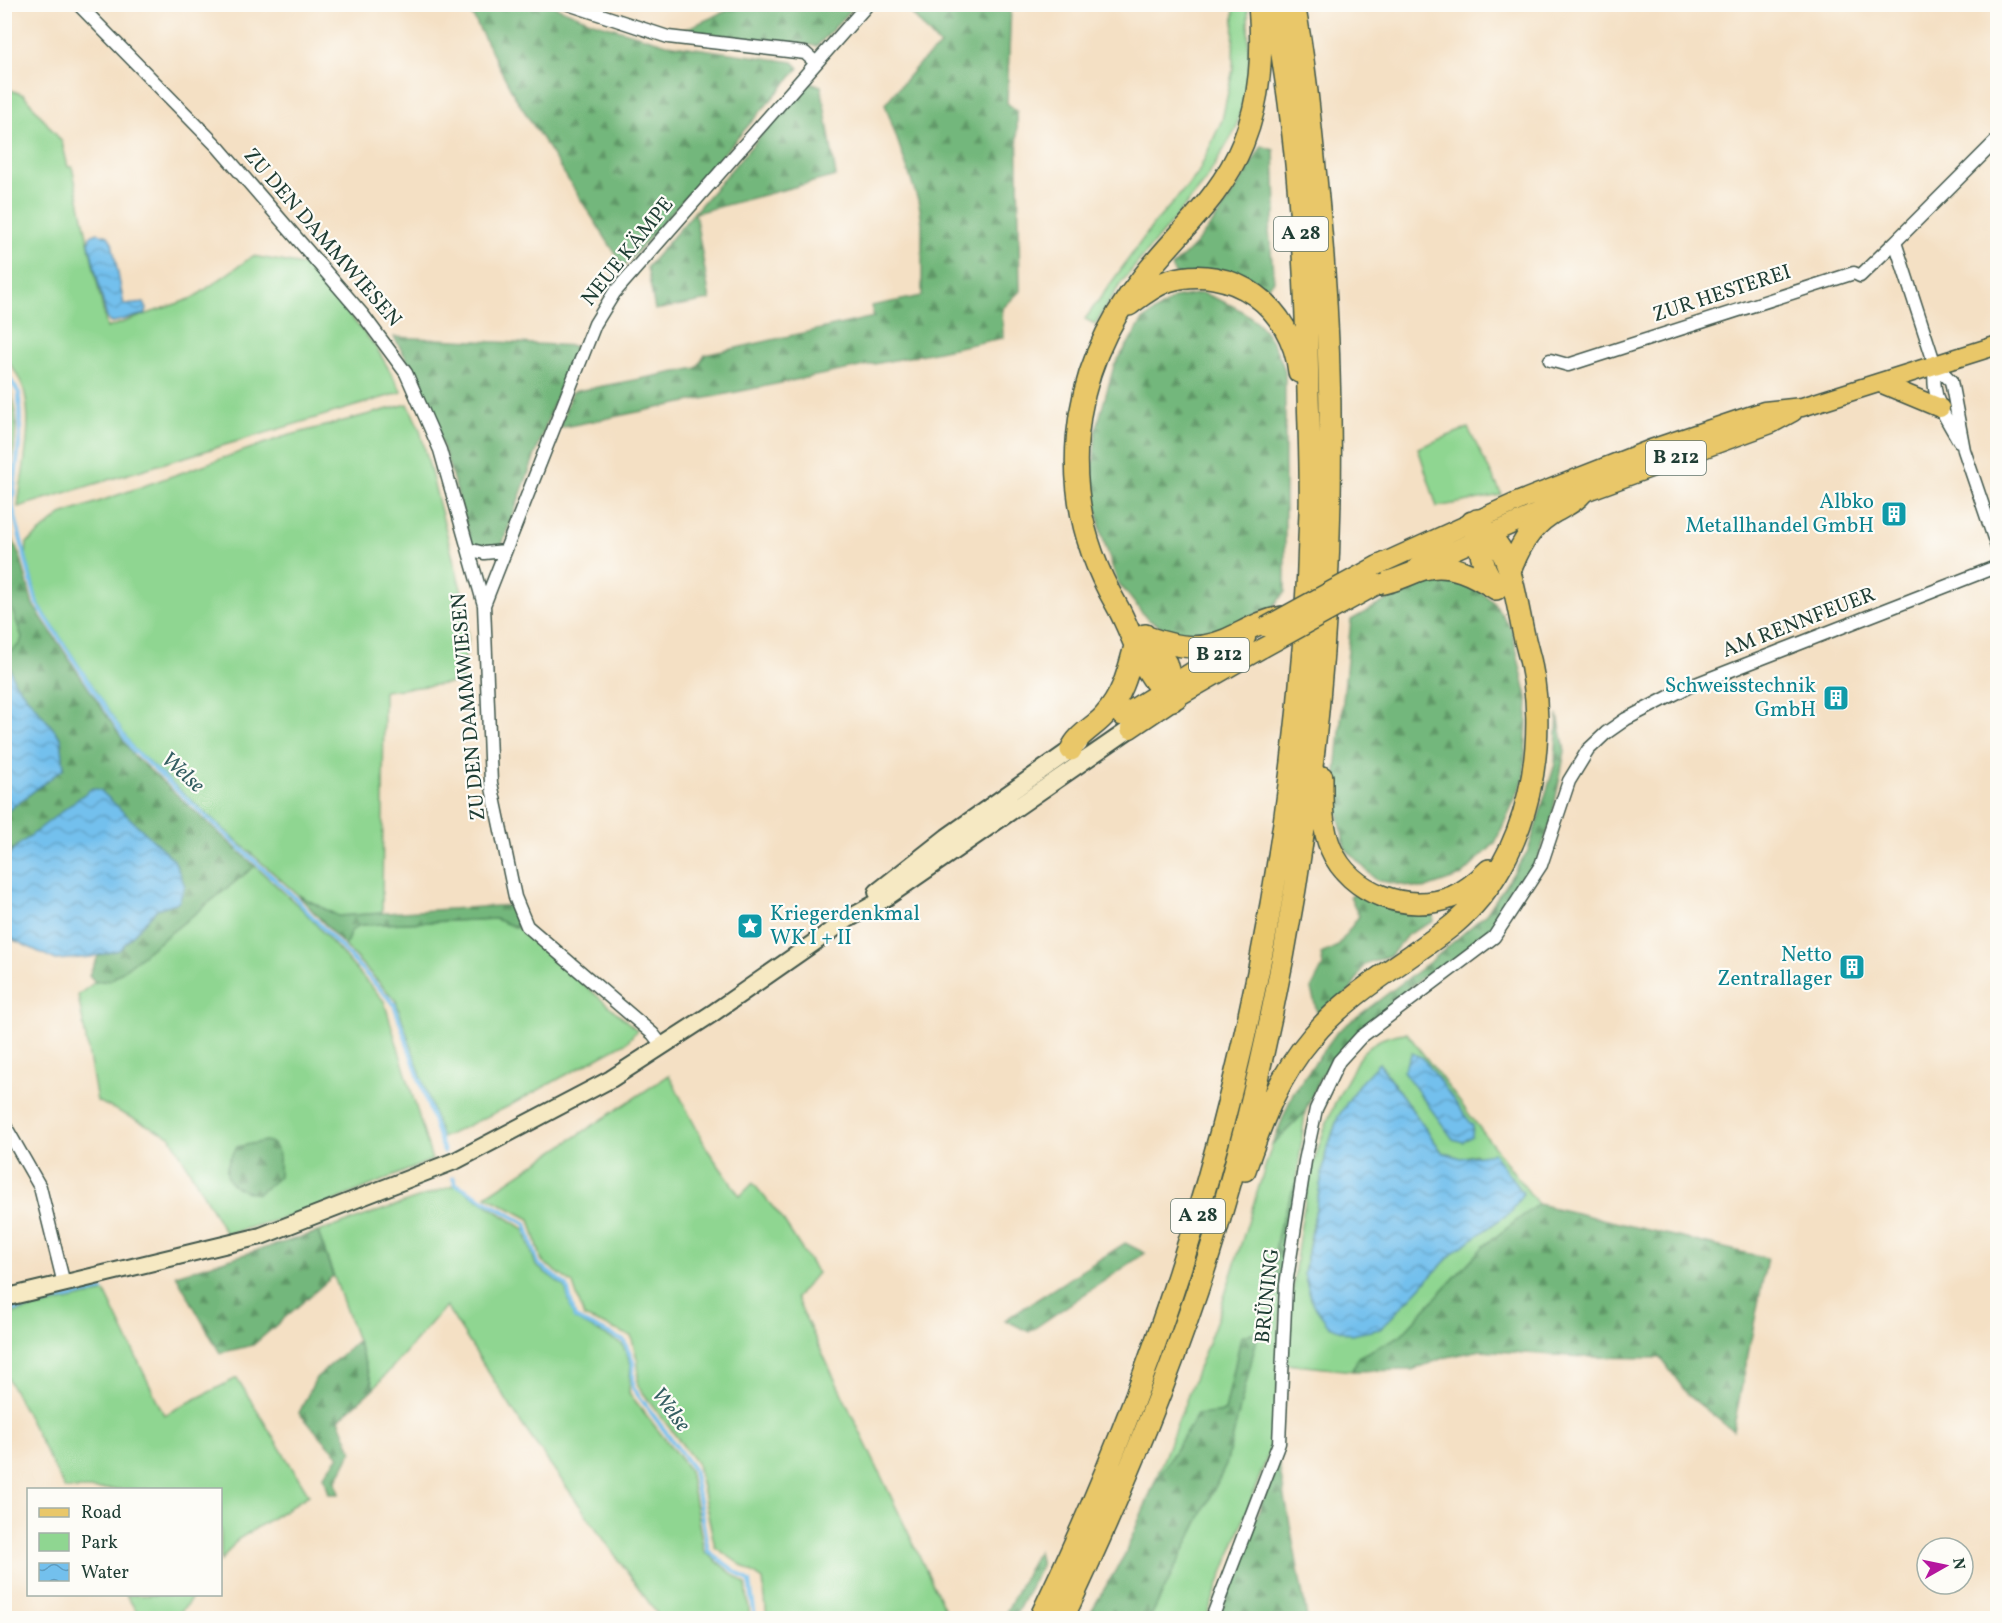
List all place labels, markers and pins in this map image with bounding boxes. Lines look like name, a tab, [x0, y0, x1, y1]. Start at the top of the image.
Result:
place label: Albko Metallhandel GmbH	[1686, 488, 1874, 541]
building icon: Albko Metallhandel GmbH	[1879, 499, 1909, 529]
place label: Schweisstechnik GmbH	[1665, 672, 1817, 725]
building icon: Schweisstechnik GmbH	[1821, 683, 1851, 713]
place label: Kriegerdenkmal WK I + II	[770, 900, 920, 953]
place icon: Kriegerdenkmal WK I + II	[735, 911, 765, 941]
place label: Netto Zentrallager	[1717, 941, 1832, 994]
building icon: Netto Zentrallager	[1837, 952, 1867, 982]

